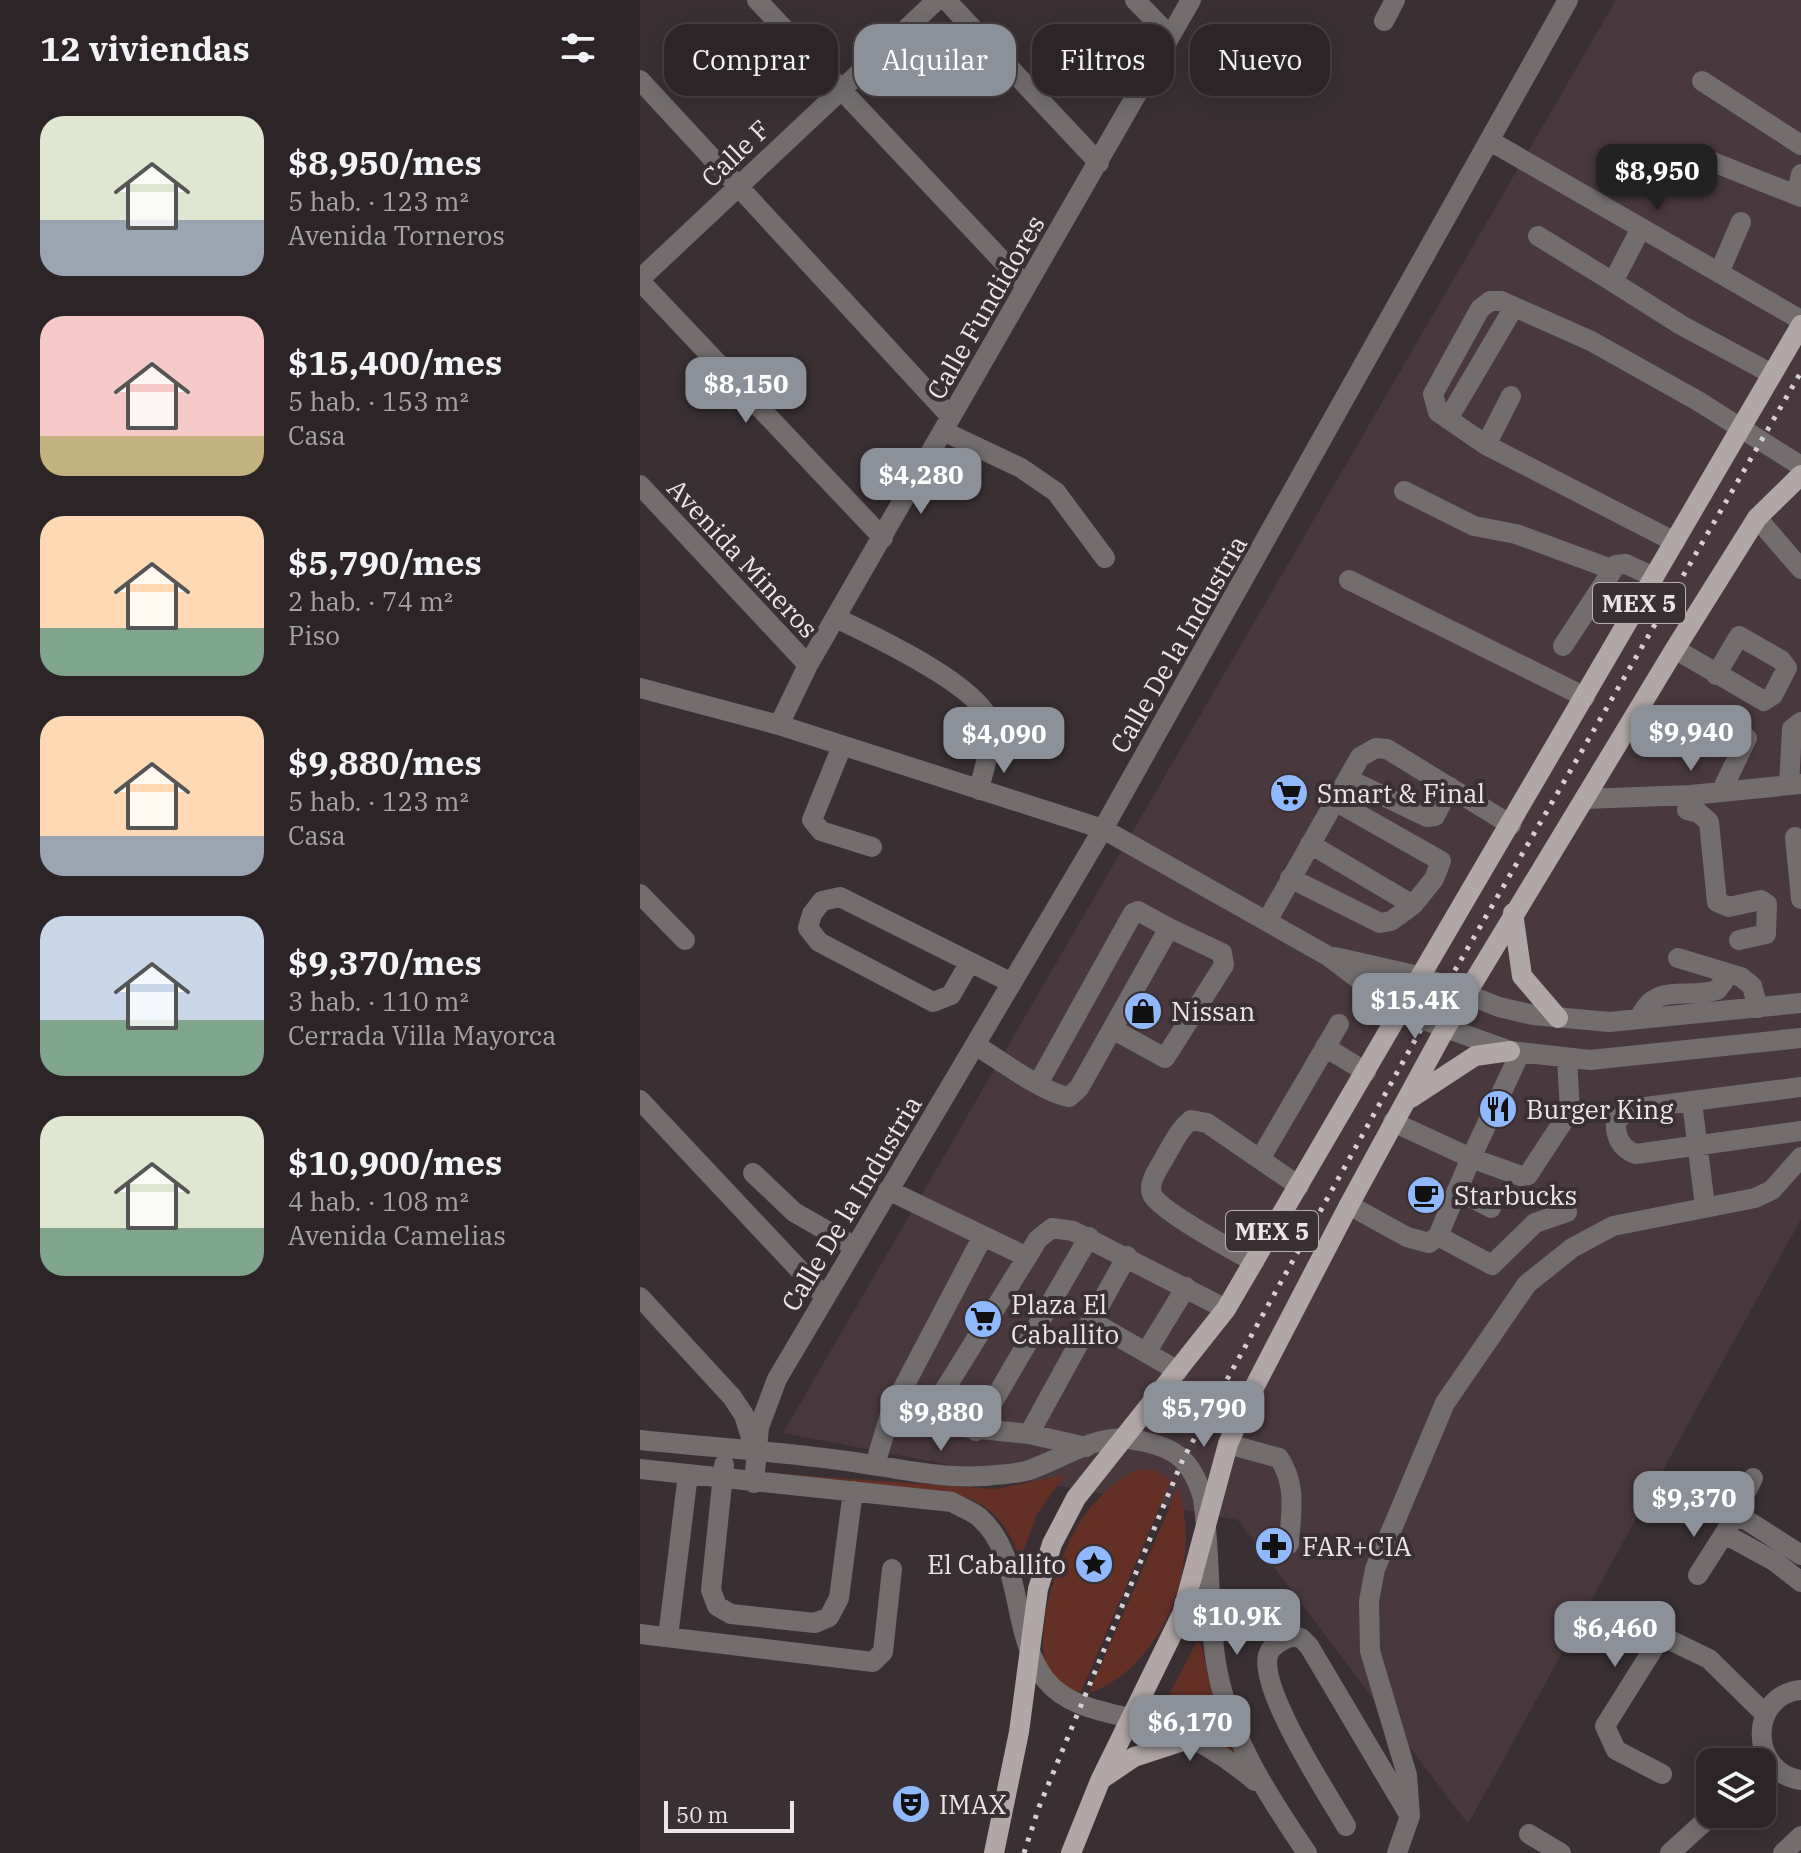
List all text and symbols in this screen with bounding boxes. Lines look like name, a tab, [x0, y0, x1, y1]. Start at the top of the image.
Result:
chip: Comprar	[664, 24, 838, 96]
chip: Alquilar	[854, 24, 1016, 96]
chip: Filtros	[1032, 24, 1174, 96]
chip: Nuevo	[1190, 24, 1330, 96]
text: 12 viviendas	[40, 26, 250, 70]
icon: filters	[556, 26, 600, 70]
street label: Calle F	[693, 112, 777, 194]
text: $8,950/mes	[288, 140, 482, 184]
pin: $8,950	[1592, 144, 1722, 212]
icon: home	[104, 148, 200, 244]
text: $8,950	[1614, 153, 1700, 187]
text: 5 hab. · 123 m²	[288, 184, 469, 218]
street label: Calle Fundidores	[918, 209, 1052, 405]
text: Avenida Torneros	[288, 218, 505, 252]
text: $15,400/mes	[288, 340, 502, 384]
icon: home	[104, 348, 200, 444]
pin: $8,150	[681, 357, 811, 425]
text: $8,150	[703, 366, 789, 400]
text: 5 hab. · 153 m²	[288, 384, 469, 418]
text: Casa	[288, 418, 346, 452]
pin: $4,280	[856, 448, 986, 516]
text: $4,280	[878, 457, 964, 491]
street label: Avenida Mineros	[660, 471, 826, 645]
street label: Calle De la Industria	[1102, 529, 1254, 759]
text: $5,790/mes	[288, 540, 482, 584]
icon: home	[104, 548, 200, 644]
road number: MEX 5	[1593, 583, 1685, 623]
text: 2 hab. · 74 m²	[288, 584, 453, 618]
text: Piso	[288, 618, 340, 652]
pin: $9,940	[1626, 705, 1756, 773]
pin: $4,090	[939, 707, 1069, 775]
text: $9,940	[1648, 714, 1734, 748]
text: $4,090	[961, 716, 1047, 750]
text: $9,880/mes	[288, 740, 482, 784]
icon: home	[104, 748, 200, 844]
supermarket icon: Smart & Final	[1268, 772, 1310, 814]
place label: Smart & Final	[1317, 776, 1485, 810]
text: 5 hab. · 123 m²	[288, 784, 469, 818]
text: Casa	[288, 818, 346, 852]
text: $9,370/mes	[288, 940, 482, 984]
icon: home	[104, 948, 200, 1044]
pin: $15.4K	[1350, 973, 1480, 1041]
text: $15.4K	[1370, 982, 1460, 1016]
text: 3 hab. · 110 m²	[288, 984, 469, 1018]
shop icon: Nissan	[1122, 990, 1164, 1032]
place label: Nissan	[1171, 994, 1255, 1028]
text: Cerrada Villa Mayorca	[288, 1018, 557, 1052]
restaurant icon: Burger King	[1477, 1088, 1519, 1130]
street label: Calle De la Industria	[773, 1089, 929, 1317]
place label: Burger King	[1526, 1092, 1674, 1126]
text: $10,900/mes	[288, 1140, 502, 1184]
icon: home	[104, 1148, 200, 1244]
cafe icon: Starbucks	[1405, 1174, 1447, 1216]
place label: Starbucks	[1454, 1178, 1577, 1212]
text: 4 hab. · 108 m²	[288, 1184, 469, 1218]
road number: MEX 5	[1226, 1211, 1318, 1251]
text: Avenida Camelias	[288, 1218, 506, 1252]
place label: Plaza El Caballito	[1011, 1287, 1119, 1351]
supermarket icon: Plaza El Caballito	[962, 1298, 1004, 1340]
pin: $5,790	[1139, 1381, 1269, 1449]
pin: $9,880	[876, 1385, 1006, 1453]
text: $5,790	[1161, 1390, 1247, 1424]
text: $9,880	[898, 1394, 984, 1428]
pin: $9,370	[1629, 1471, 1759, 1539]
text: $9,370	[1651, 1480, 1737, 1514]
pharmacy icon: FAR+CIA	[1253, 1525, 1295, 1567]
place label: FAR+CIA	[1302, 1529, 1412, 1563]
place icon: El Caballito	[1073, 1543, 1115, 1585]
place label: El Caballito	[927, 1547, 1066, 1581]
pin: $10.9K	[1172, 1589, 1302, 1657]
text: $10.9K	[1192, 1598, 1282, 1632]
pin: $6,460	[1550, 1601, 1680, 1669]
text: $6,460	[1572, 1610, 1658, 1644]
pin: $6,170	[1125, 1695, 1255, 1763]
text: $6,170	[1147, 1704, 1233, 1738]
map controls	[1696, 1748, 1776, 1828]
button: layers	[1696, 1748, 1776, 1828]
theatre icon: IMAX	[890, 1783, 932, 1825]
place label: IMAX	[939, 1787, 1006, 1821]
scale bar	[664, 1797, 794, 1833]
text: 50 m	[676, 1800, 728, 1829]

